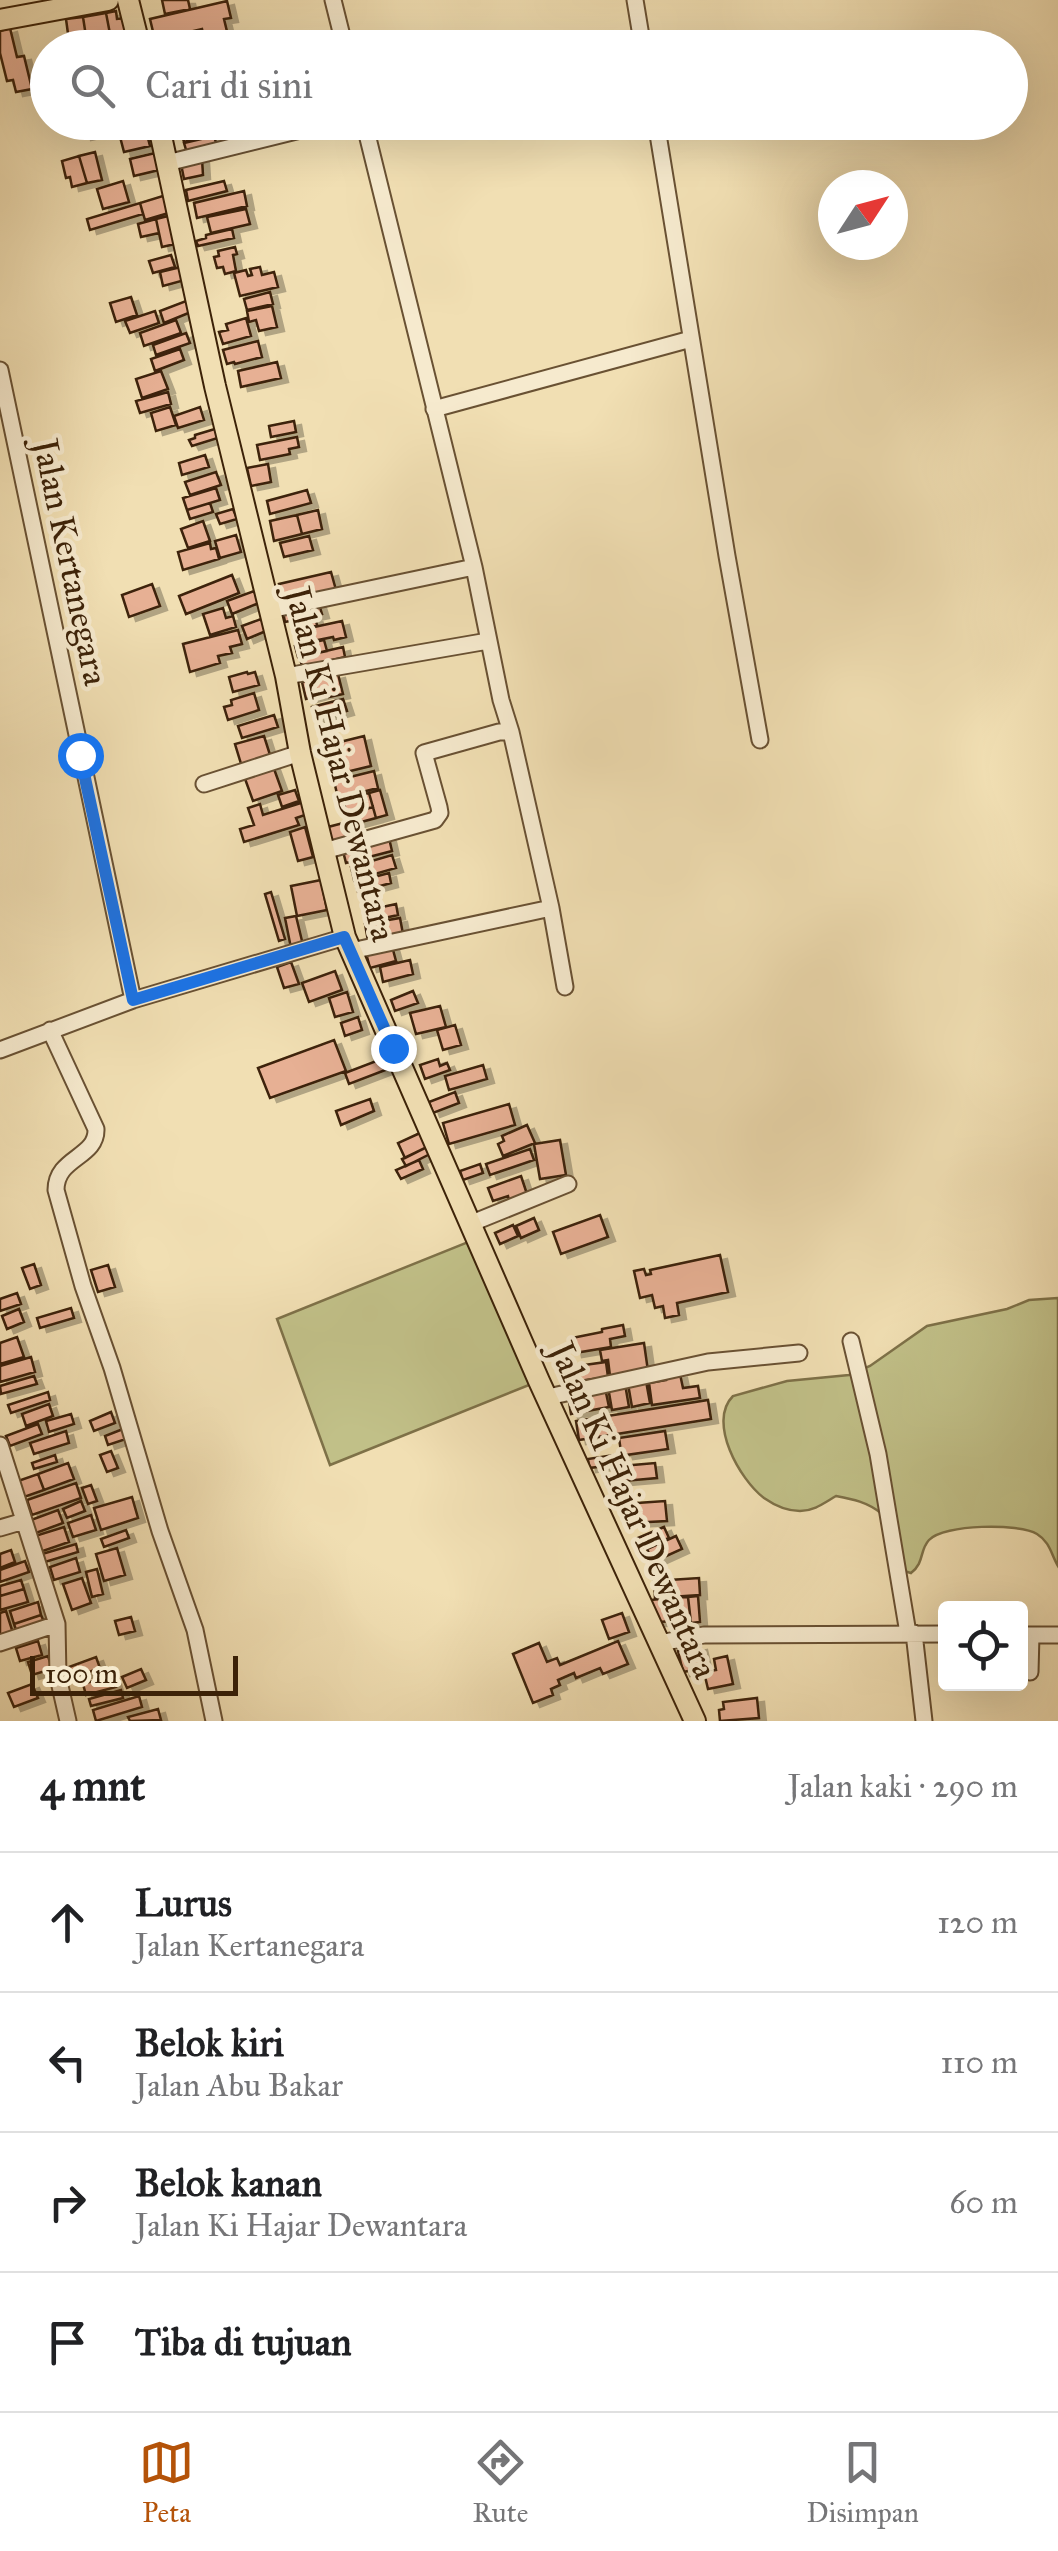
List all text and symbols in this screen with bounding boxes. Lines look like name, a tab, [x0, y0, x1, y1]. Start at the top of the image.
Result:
search box	[30, 30, 1028, 140]
icon: search	[65, 58, 120, 113]
text: Cari di sini	[145, 62, 313, 108]
north arrow	[818, 170, 908, 260]
street label: Jalan Kertanegara	[23, 431, 118, 689]
street label: Jalan Ki Hajar Dewantara	[275, 579, 405, 946]
route start	[58, 733, 104, 779]
route end	[371, 1026, 417, 1072]
street label: Jalan Ki Hajar Dewantara	[538, 1332, 727, 1685]
map controls	[938, 1601, 1028, 1691]
button: locate	[938, 1601, 1028, 1691]
scale bar	[30, 1651, 238, 1696]
text: 100 m	[45, 1656, 118, 1691]
text: 4 mnt	[40, 1760, 145, 1812]
text: Jalan kaki · 290 m	[788, 1767, 1018, 1806]
text: Lurus	[135, 1880, 232, 1926]
icon: ahead	[40, 1895, 95, 1950]
text: 120 m	[937, 1903, 1018, 1942]
text: Jalan Kertanegara	[135, 1926, 364, 1965]
text: Belok kiri	[135, 2020, 284, 2066]
icon: left	[40, 2035, 95, 2090]
text: 110 m	[940, 2043, 1018, 2082]
text: Jalan Abu Bakar	[135, 2066, 343, 2105]
text: Belok kanan	[135, 2160, 322, 2206]
icon: right	[40, 2175, 95, 2230]
text: 60 m	[949, 2183, 1018, 2222]
text: Jalan Ki Hajar Dewantara	[135, 2206, 467, 2245]
icon: arrive	[40, 2315, 95, 2370]
text: Tiba di tujuan	[135, 2319, 352, 2365]
tab: Peta	[139, 2435, 194, 2530]
tab: Rute	[472, 2435, 528, 2530]
tab: Disimpan	[807, 2435, 919, 2530]

